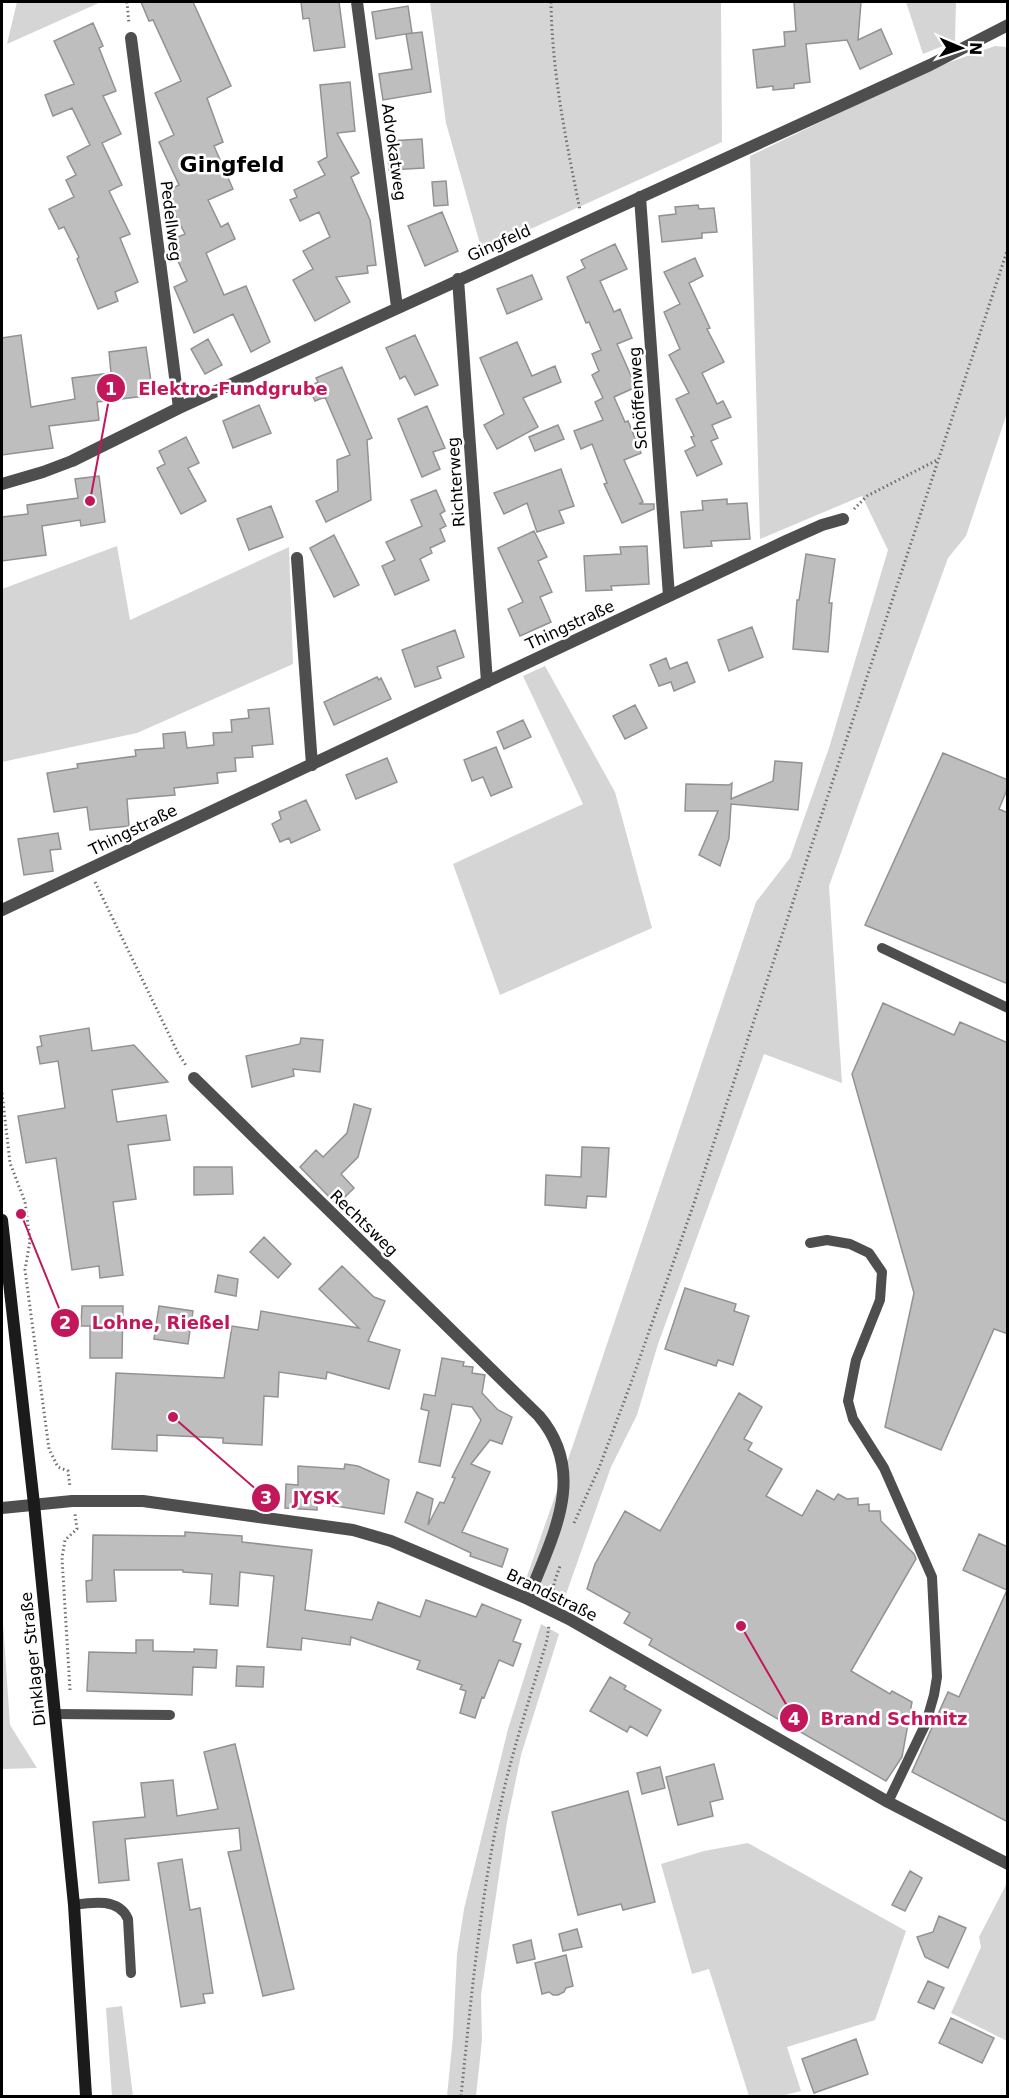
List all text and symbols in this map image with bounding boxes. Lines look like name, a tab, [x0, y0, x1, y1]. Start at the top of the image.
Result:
north arrow	[931, 18, 991, 78]
text: N	[966, 41, 985, 56]
street label: Advokatweg	[378, 102, 410, 202]
district label: Gingfeld	[180, 152, 284, 177]
street label: Pedellweg	[157, 180, 185, 262]
street label: Gingfeld	[464, 221, 534, 265]
street label: Schöffenweg	[625, 346, 651, 450]
callout: Elektro-Fundgrube	[96, 370, 339, 406]
text: 1	[105, 378, 117, 399]
text: Elektro-Fundgrube	[138, 378, 328, 399]
street label: Richterweg	[443, 436, 469, 528]
street label: Thingstraße	[522, 596, 617, 654]
street label: Thingstraße	[85, 801, 180, 860]
street label: Rechtsweg	[326, 1186, 402, 1260]
callout: Lohne, Rießel	[50, 1305, 242, 1341]
text: 2	[59, 1312, 71, 1333]
text: Lohne, Rießel	[92, 1312, 230, 1333]
callout: JYSK	[251, 1480, 351, 1516]
text: 3	[260, 1487, 272, 1508]
text: JYSK	[291, 1487, 340, 1508]
street label: Brandstraße	[504, 1565, 600, 1625]
street label: Dinklager Straße	[17, 1591, 49, 1727]
callout: Brand Schmitz	[779, 1700, 980, 1736]
text: 4	[788, 1708, 800, 1729]
text: Brand Schmitz	[820, 1708, 968, 1729]

